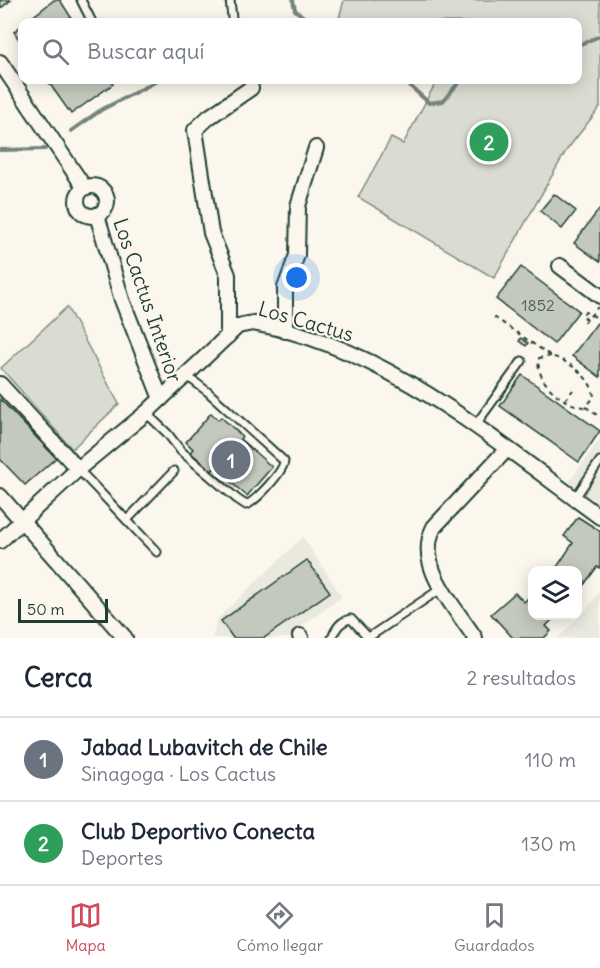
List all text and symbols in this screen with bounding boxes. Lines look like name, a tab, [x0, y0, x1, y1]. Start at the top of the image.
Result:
search box	[18, 18, 582, 84]
icon: search	[39, 35, 72, 68]
text: Buscar aquí	[87, 37, 204, 65]
pin: 2	[470, 120, 508, 164]
street label: Los Cactus Interior	[108, 215, 188, 385]
your location	[282, 263, 311, 292]
house number: 1852	[521, 295, 555, 315]
street label: Los Cactus	[256, 296, 356, 346]
pin: 1	[212, 438, 250, 482]
map controls	[528, 566, 582, 620]
button: layers	[528, 566, 582, 620]
scale bar	[18, 596, 108, 624]
text: 50 m	[27, 599, 65, 619]
text: Cerca	[24, 661, 93, 694]
text: 2 resultados	[467, 665, 576, 690]
text: Jabad Lubavitch de Chile	[81, 733, 328, 761]
text: 1	[40, 747, 47, 772]
text: 110 m	[525, 747, 576, 772]
text: Sinagoga · Los Cactus	[81, 761, 276, 786]
text: Club Deportivo Conecta	[81, 817, 315, 845]
text: 2	[38, 831, 49, 856]
text: 130 m	[521, 831, 576, 856]
text: Deportes	[81, 845, 163, 870]
tab: Mapa	[65, 899, 106, 955]
tab: Cómo llegar	[237, 899, 323, 955]
tab: Guardados	[454, 899, 535, 955]

